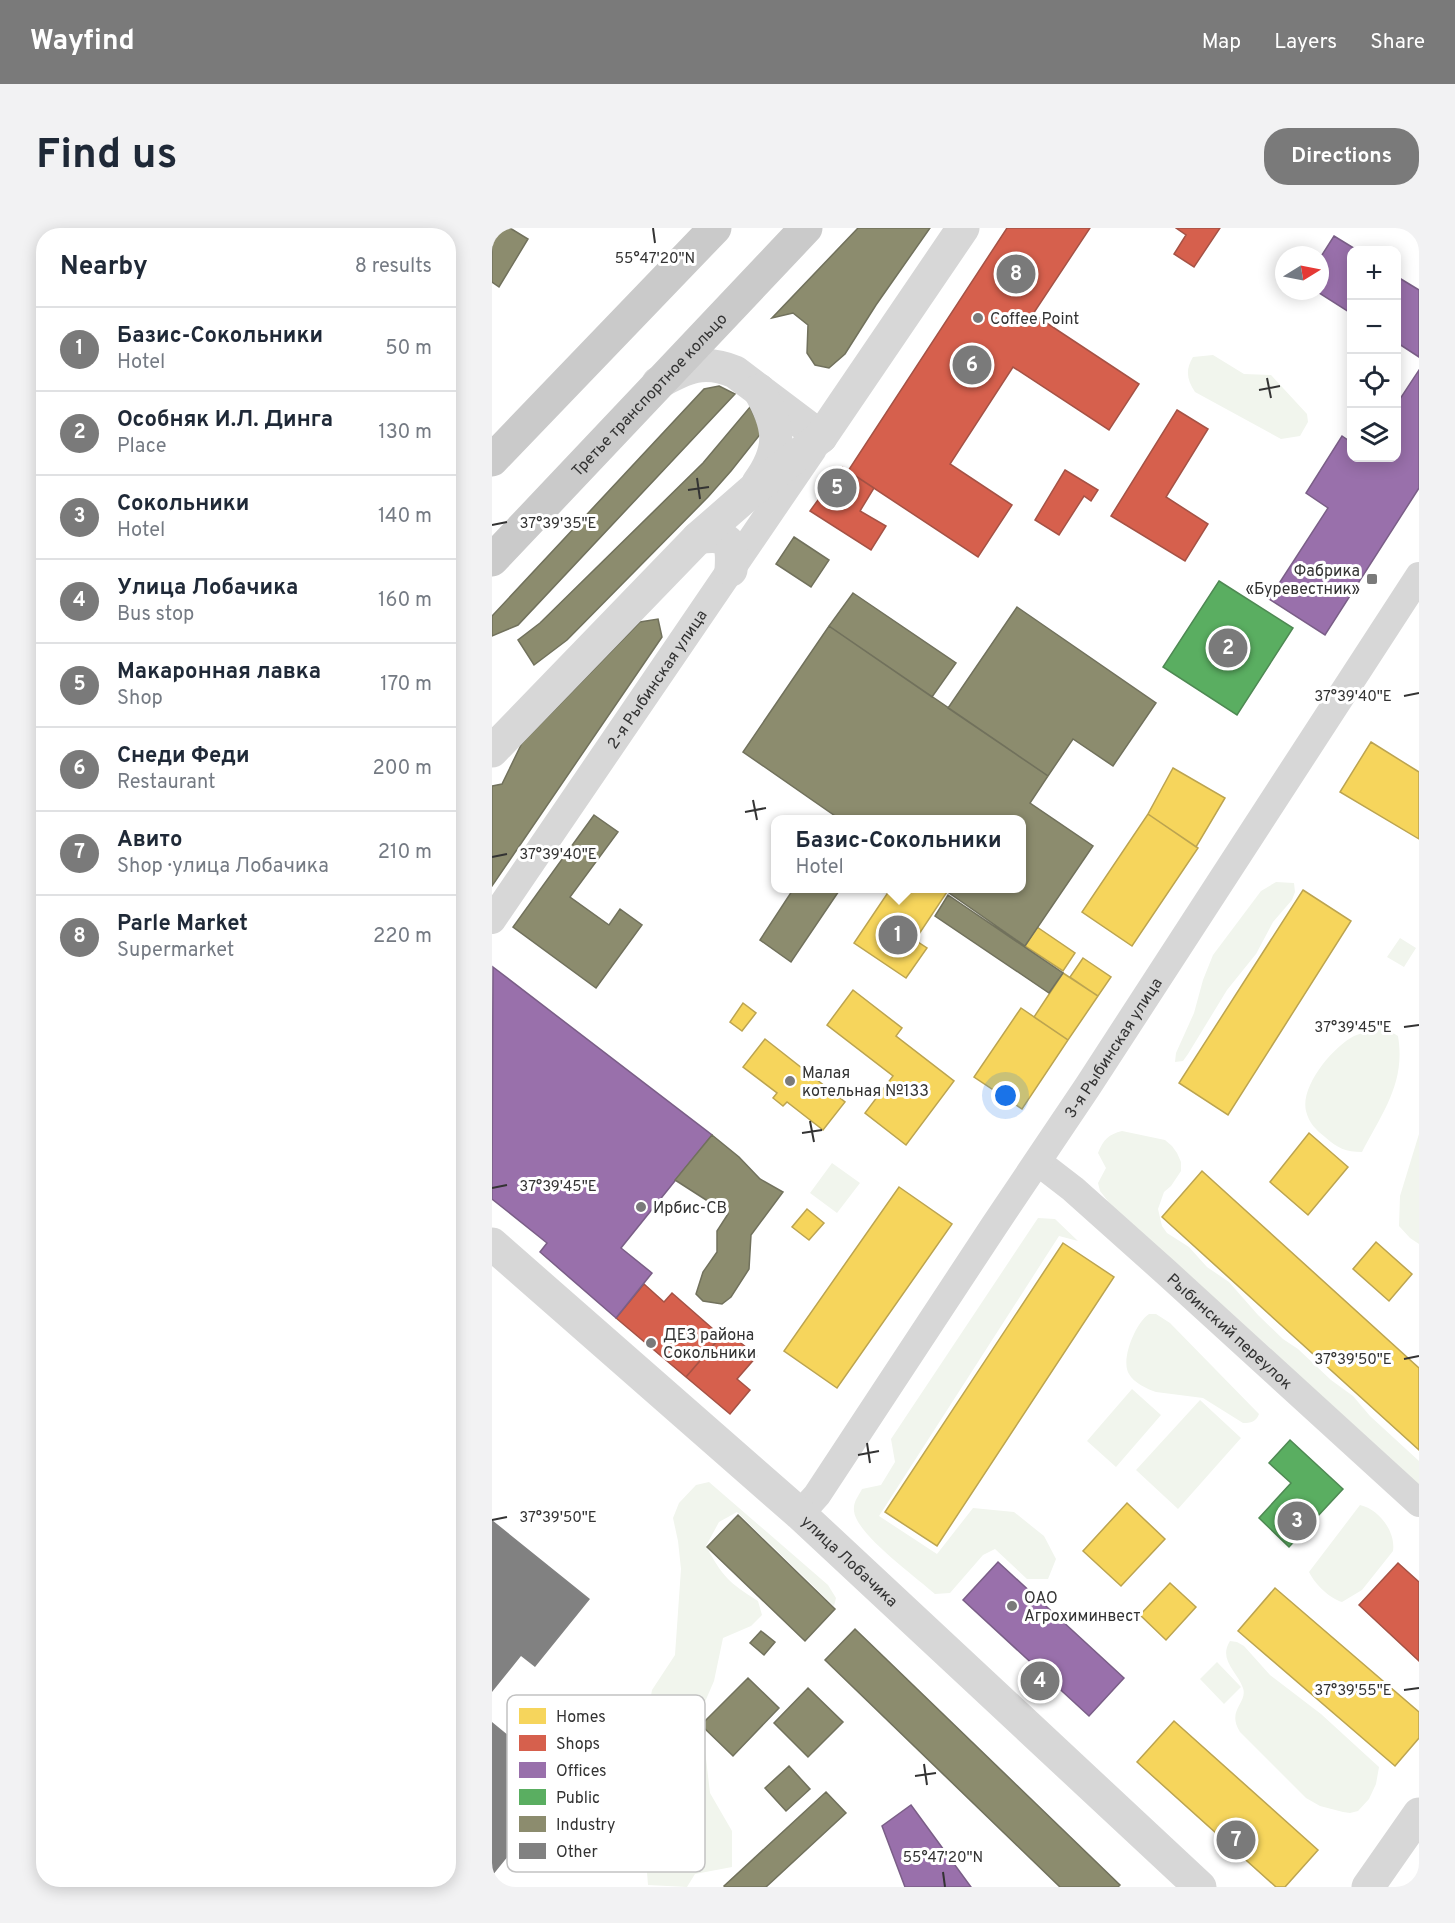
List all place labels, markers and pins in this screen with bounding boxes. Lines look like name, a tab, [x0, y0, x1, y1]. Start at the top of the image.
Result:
pin: 8	[996, 252, 1036, 296]
place label: Coffee Point	[990, 310, 1079, 330]
marker: Coffee Point	[971, 311, 985, 325]
pin: 6	[952, 342, 992, 388]
pin: 5	[818, 466, 856, 510]
place label: Фабрика «Буревестник»	[1246, 562, 1360, 600]
marker: Фабрика «Буревестник»	[1365, 572, 1379, 586]
pin: 2	[1208, 626, 1248, 670]
pin: 1	[878, 912, 918, 958]
place label: Малая котельная №133	[802, 1064, 929, 1102]
marker: Малая котельная №133	[783, 1074, 797, 1088]
place label: Ирбис-СВ	[653, 1199, 727, 1219]
marker: Ирбис-СВ	[634, 1200, 648, 1214]
place label: ДЕЗ района Сокольники	[663, 1326, 756, 1364]
marker: ДЕЗ района Сокольники	[644, 1336, 658, 1350]
pin: 3	[1278, 1498, 1316, 1544]
place label: ОАО Агрохиминвест	[1024, 1589, 1141, 1627]
marker: ОАО Агрохиминвест	[1005, 1599, 1019, 1613]
pin: 4	[1020, 1658, 1060, 1704]
pin: 7	[1216, 1818, 1256, 1862]

